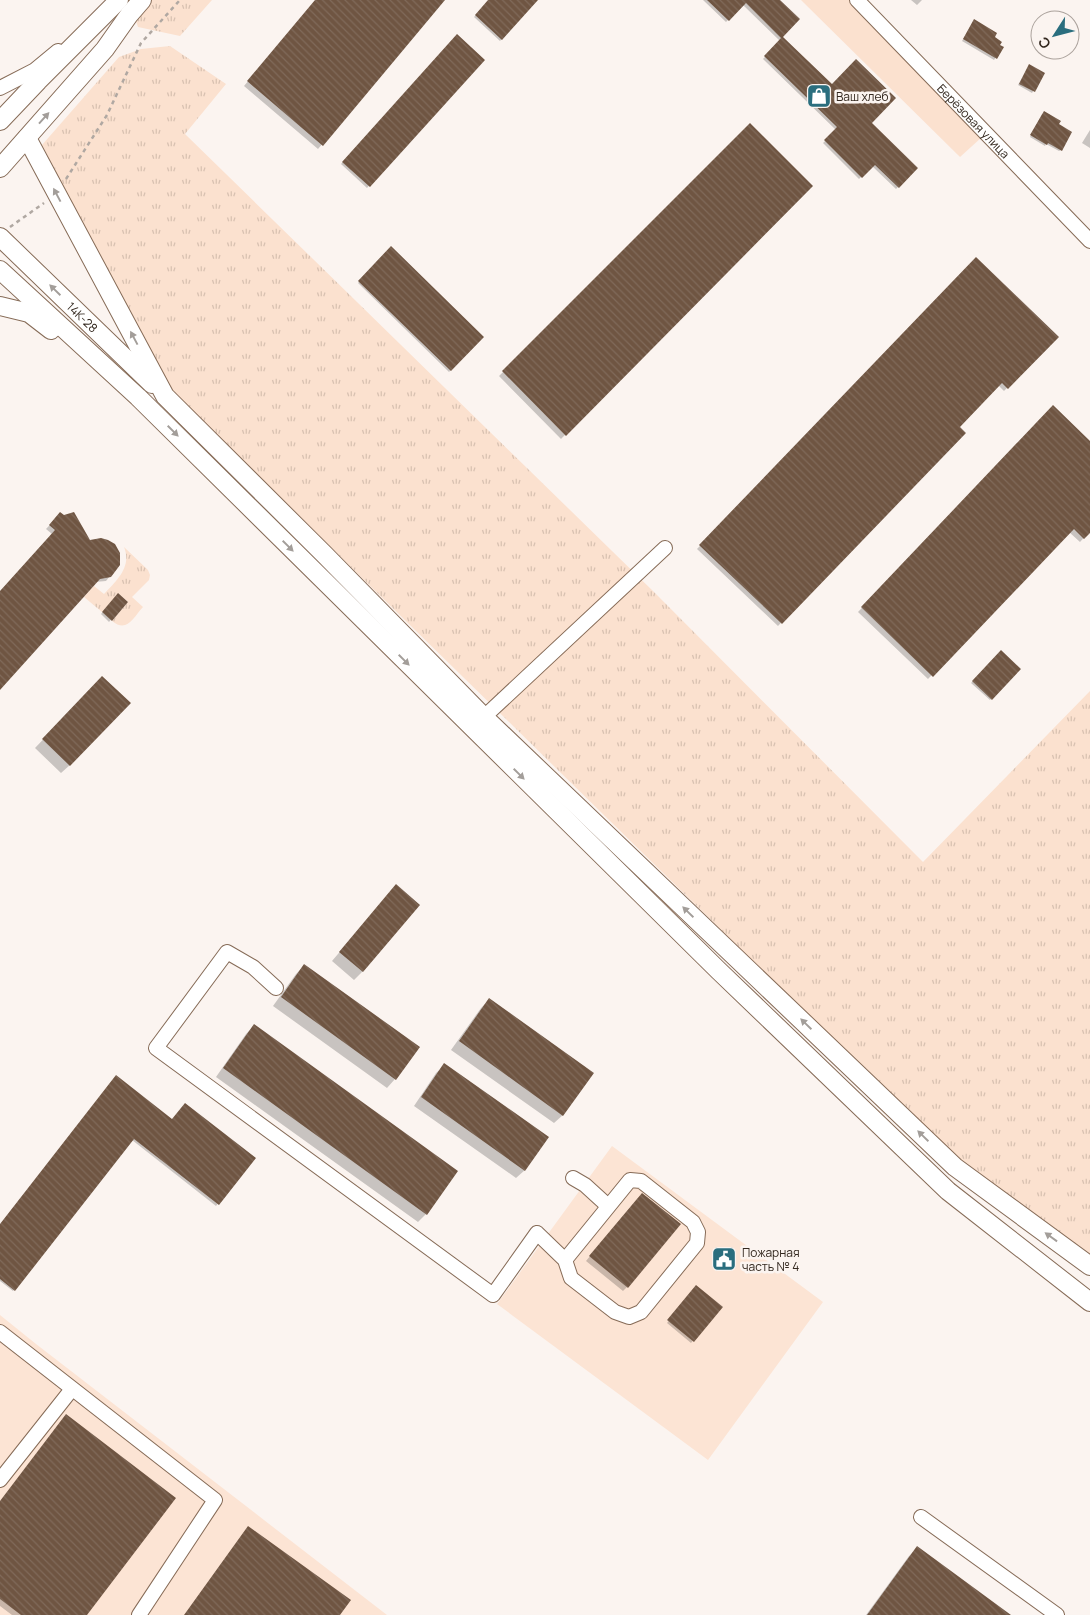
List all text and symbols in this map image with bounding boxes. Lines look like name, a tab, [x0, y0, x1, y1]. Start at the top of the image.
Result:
north arrow	[1030, 10, 1080, 60]
text: С	[1033, 33, 1055, 53]
street label: Берёзовая улица	[934, 80, 1014, 162]
shop icon: Ваш хлеб	[806, 83, 832, 109]
place label: Ваш хлеб	[836, 88, 889, 105]
one-way arrow	[38, 113, 50, 125]
one-way arrow	[53, 187, 61, 202]
one-way arrow	[49, 284, 61, 296]
street label: 14К-28	[63, 298, 102, 336]
one-way arrow	[130, 331, 138, 345]
one-way arrow	[167, 425, 179, 437]
one-way arrow	[282, 540, 294, 552]
one-way arrow	[398, 654, 410, 666]
one-way arrow	[513, 768, 525, 780]
one-way arrow	[683, 906, 695, 918]
one-way arrow	[800, 1018, 812, 1030]
one-way arrow	[918, 1130, 930, 1142]
one-way arrow	[1045, 1231, 1058, 1242]
place label: Пожарная часть № 4	[742, 1244, 800, 1275]
public building icon: Пожарная часть № 4	[711, 1246, 737, 1272]

